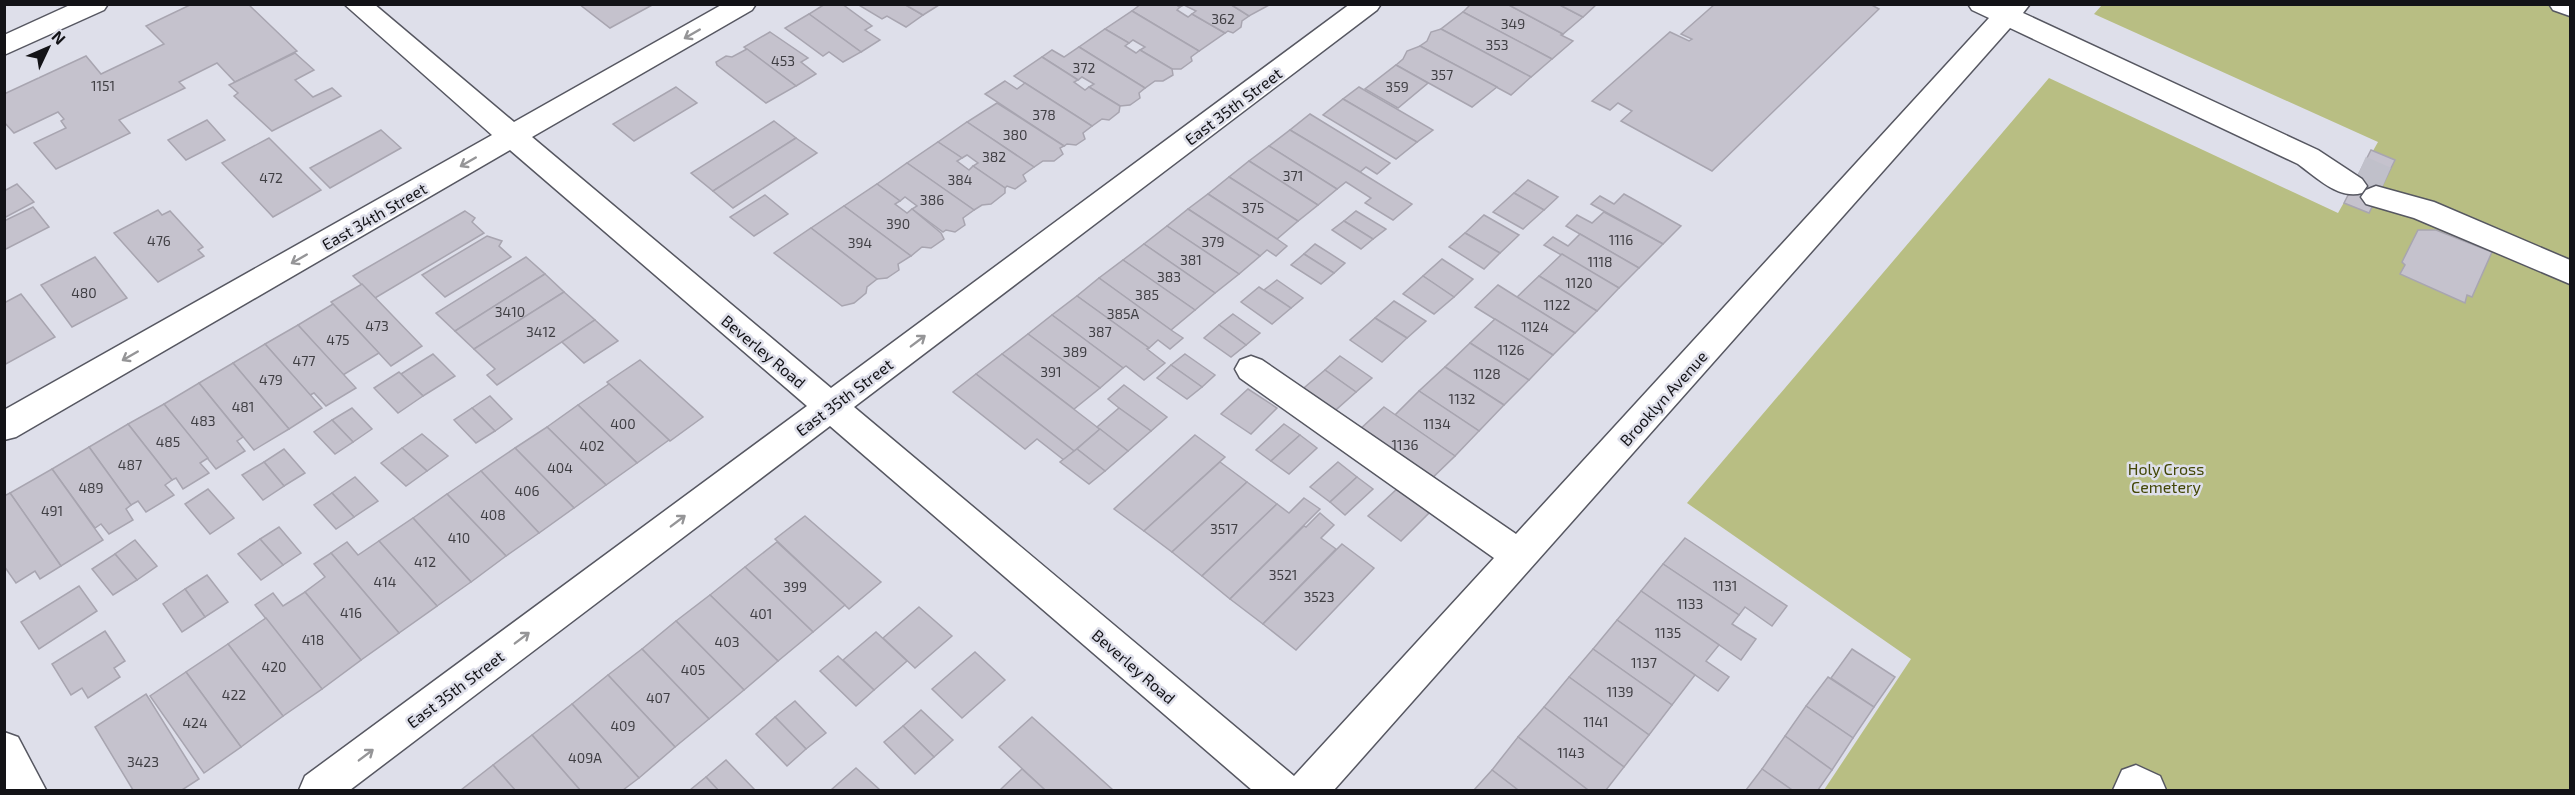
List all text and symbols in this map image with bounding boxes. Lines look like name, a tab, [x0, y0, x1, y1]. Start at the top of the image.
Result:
house number: 362	[1211, 10, 1235, 27]
house number: 349	[1501, 15, 1525, 32]
north arrow	[18, 18, 78, 78]
text: N	[48, 26, 70, 48]
one-way arrow	[684, 28, 701, 40]
house number: 353	[1485, 36, 1509, 53]
house number: 453	[771, 52, 795, 69]
house number: 372	[1073, 59, 1096, 76]
street label: East 35th Street	[1181, 63, 1285, 149]
house number: 357	[1431, 66, 1453, 83]
house number: 1151	[91, 77, 115, 94]
house number: 359	[1385, 78, 1409, 95]
house number: 378	[1032, 106, 1056, 123]
house number: 380	[1003, 126, 1027, 143]
house number: 382	[982, 148, 1006, 165]
one-way arrow	[460, 156, 477, 168]
house number: 371	[1283, 167, 1303, 184]
house number: 472	[259, 169, 283, 186]
house number: 384	[948, 171, 972, 188]
street label: East 34th Street	[318, 178, 430, 254]
house number: 386	[920, 191, 944, 208]
house number: 375	[1242, 199, 1264, 216]
house number: 390	[886, 215, 910, 232]
house number: 1116	[1609, 231, 1633, 248]
house number: 476	[147, 232, 171, 249]
house number: 379	[1202, 233, 1224, 250]
house number: 394	[848, 234, 872, 251]
house number: 381	[1180, 251, 1202, 268]
one-way arrow	[291, 253, 308, 265]
house number: 1118	[1587, 253, 1613, 270]
house number: 383	[1157, 268, 1181, 285]
house number: 1120	[1565, 274, 1593, 291]
house number: 480	[71, 284, 97, 301]
house number: 385	[1135, 286, 1159, 303]
house number: 1122	[1544, 296, 1571, 313]
house number: 3410	[495, 303, 525, 320]
house number: 385A	[1107, 305, 1140, 322]
street label: Beverley Road	[718, 310, 810, 392]
house number: 473	[365, 317, 389, 334]
house number: 1124	[1521, 318, 1549, 335]
house number: 3412	[526, 323, 556, 340]
house number: 387	[1088, 323, 1112, 340]
house number: 475	[326, 331, 350, 348]
one-way arrow	[910, 335, 926, 348]
house number: 1126	[1497, 341, 1525, 358]
house number: 389	[1063, 343, 1087, 360]
street label: Brooklyn Avenue	[1615, 347, 1711, 449]
one-way arrow	[122, 350, 139, 362]
house number: 477	[293, 352, 315, 369]
street label: East 35th Street	[792, 354, 896, 440]
house number: 391	[1040, 363, 1062, 380]
house number: 1128	[1473, 365, 1501, 382]
house number: 479	[259, 371, 283, 388]
house number: 1132	[1449, 390, 1476, 407]
house number: 481	[232, 398, 254, 415]
house number: 483	[191, 412, 215, 429]
house number: 400	[610, 415, 636, 432]
house number: 1134	[1423, 415, 1451, 432]
house number: 485	[156, 433, 180, 450]
house number: 1136	[1392, 436, 1418, 453]
house number: 402	[580, 437, 605, 454]
house number: 487	[118, 456, 142, 473]
house number: 404	[547, 459, 573, 476]
park label: Holy Cross Cemetery	[2128, 459, 2204, 496]
house number: 489	[78, 479, 104, 496]
house number: 406	[514, 482, 540, 499]
house number: 491	[41, 502, 63, 519]
house number: 408	[480, 506, 506, 523]
one-way arrow	[670, 515, 686, 528]
house number: 3517	[1210, 520, 1238, 537]
house number: 410	[448, 529, 470, 546]
house number: 412	[414, 553, 436, 570]
house number: 3521	[1269, 566, 1297, 583]
house number: 414	[374, 573, 396, 590]
house number: 1131	[1713, 577, 1737, 594]
house number: 399	[783, 578, 807, 595]
house number: 3523	[1304, 588, 1334, 605]
house number: 1133	[1677, 595, 1703, 612]
house number: 416	[340, 604, 362, 621]
house number: 401	[750, 605, 772, 622]
house number: 1135	[1655, 624, 1681, 641]
street label: Beverley Road	[1089, 625, 1179, 707]
house number: 418	[302, 631, 324, 648]
one-way arrow	[514, 632, 530, 645]
house number: 403	[715, 633, 739, 650]
street label: East 35th Street	[403, 646, 507, 732]
house number: 1137	[1631, 654, 1657, 671]
house number: 420	[262, 658, 286, 675]
house number: 405	[681, 661, 705, 678]
house number: 1139	[1607, 683, 1633, 700]
house number: 422	[222, 686, 246, 703]
house number: 407	[646, 689, 670, 706]
house number: 1141	[1583, 713, 1609, 730]
house number: 424	[182, 714, 208, 731]
house number: 409	[610, 717, 636, 734]
house number: 1143	[1557, 744, 1585, 761]
one-way arrow	[358, 749, 374, 762]
house number: 409A	[568, 749, 602, 766]
house number: 3423	[127, 753, 159, 770]

